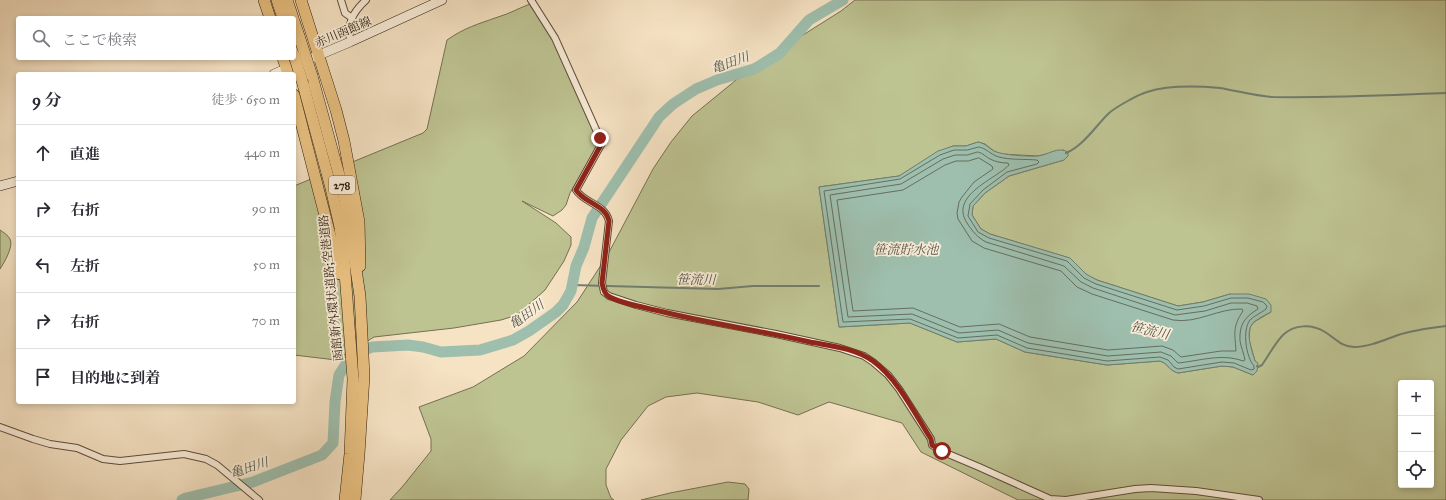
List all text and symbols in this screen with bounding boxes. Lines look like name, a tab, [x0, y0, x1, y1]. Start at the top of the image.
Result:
street label: 赤川函館線	[313, 14, 373, 50]
search box	[16, 16, 296, 60]
icon: search	[30, 27, 52, 49]
text: ここで検索	[62, 31, 137, 49]
water label: 亀田川	[709, 48, 753, 77]
text: 9 分	[32, 90, 62, 111]
text: 徒歩 · 650 m	[212, 92, 280, 108]
route end	[591, 129, 609, 147]
icon: ahead	[32, 142, 54, 164]
text: 直進	[70, 145, 100, 163]
text: 440 m	[244, 145, 280, 161]
road number: 278	[329, 176, 355, 194]
icon: right	[32, 198, 54, 220]
text: 右折	[70, 201, 100, 219]
text: 90 m	[252, 201, 280, 217]
street label: 函館新外環状道路;空港道路	[316, 214, 346, 362]
water label: 笹流貯水池	[873, 242, 940, 258]
icon: left	[32, 254, 54, 276]
text: 左折	[70, 257, 100, 275]
text: 50 m	[253, 257, 280, 273]
water label: 笹流川	[676, 272, 718, 288]
water label: 亀田川	[506, 296, 549, 333]
icon: right	[32, 310, 54, 332]
text: 右折	[70, 313, 100, 331]
text: 70 m	[252, 313, 280, 329]
water label: 笹流川	[1129, 319, 1173, 344]
icon: arrive	[32, 366, 54, 388]
text: 目的地に到着	[70, 369, 160, 387]
map controls	[1398, 380, 1434, 488]
button: +	[1398, 380, 1434, 416]
button: −	[1398, 416, 1434, 452]
route start	[933, 442, 951, 460]
button: locate	[1398, 452, 1434, 488]
water label: 亀田川	[228, 454, 272, 482]

